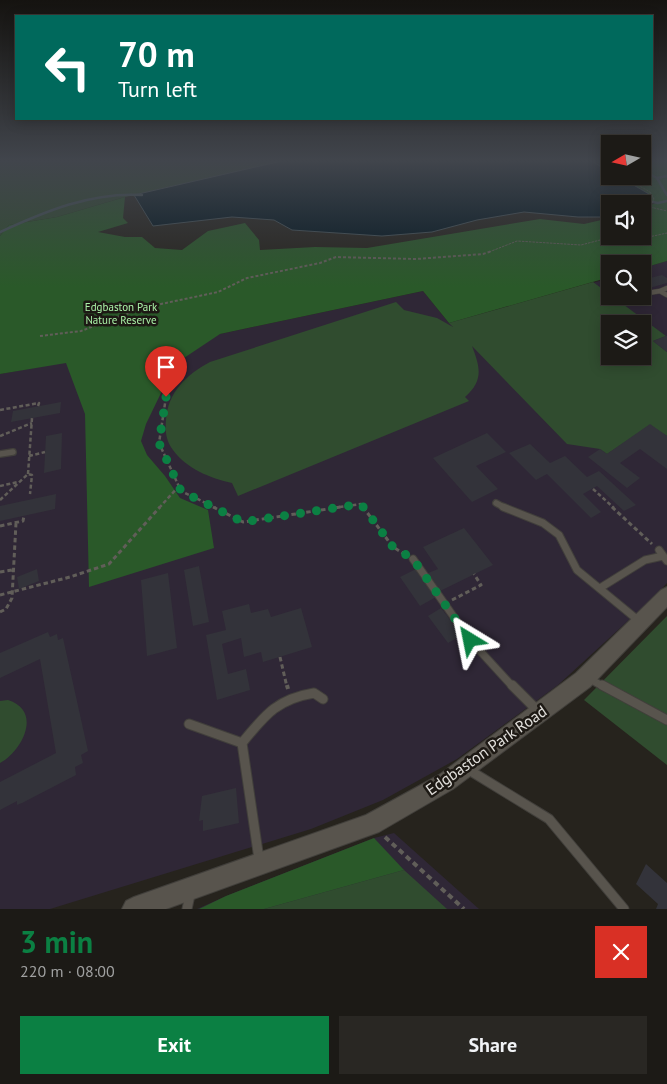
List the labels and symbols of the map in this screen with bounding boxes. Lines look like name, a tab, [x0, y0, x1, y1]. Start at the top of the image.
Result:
north arrow	[601, 135, 651, 185]
park label: Edgbaston Park Nature Reserve	[85, 300, 158, 327]
pin	[145, 346, 187, 397]
position arrow	[443, 613, 495, 665]
street label: Edgbaston Park Road	[422, 701, 550, 799]

